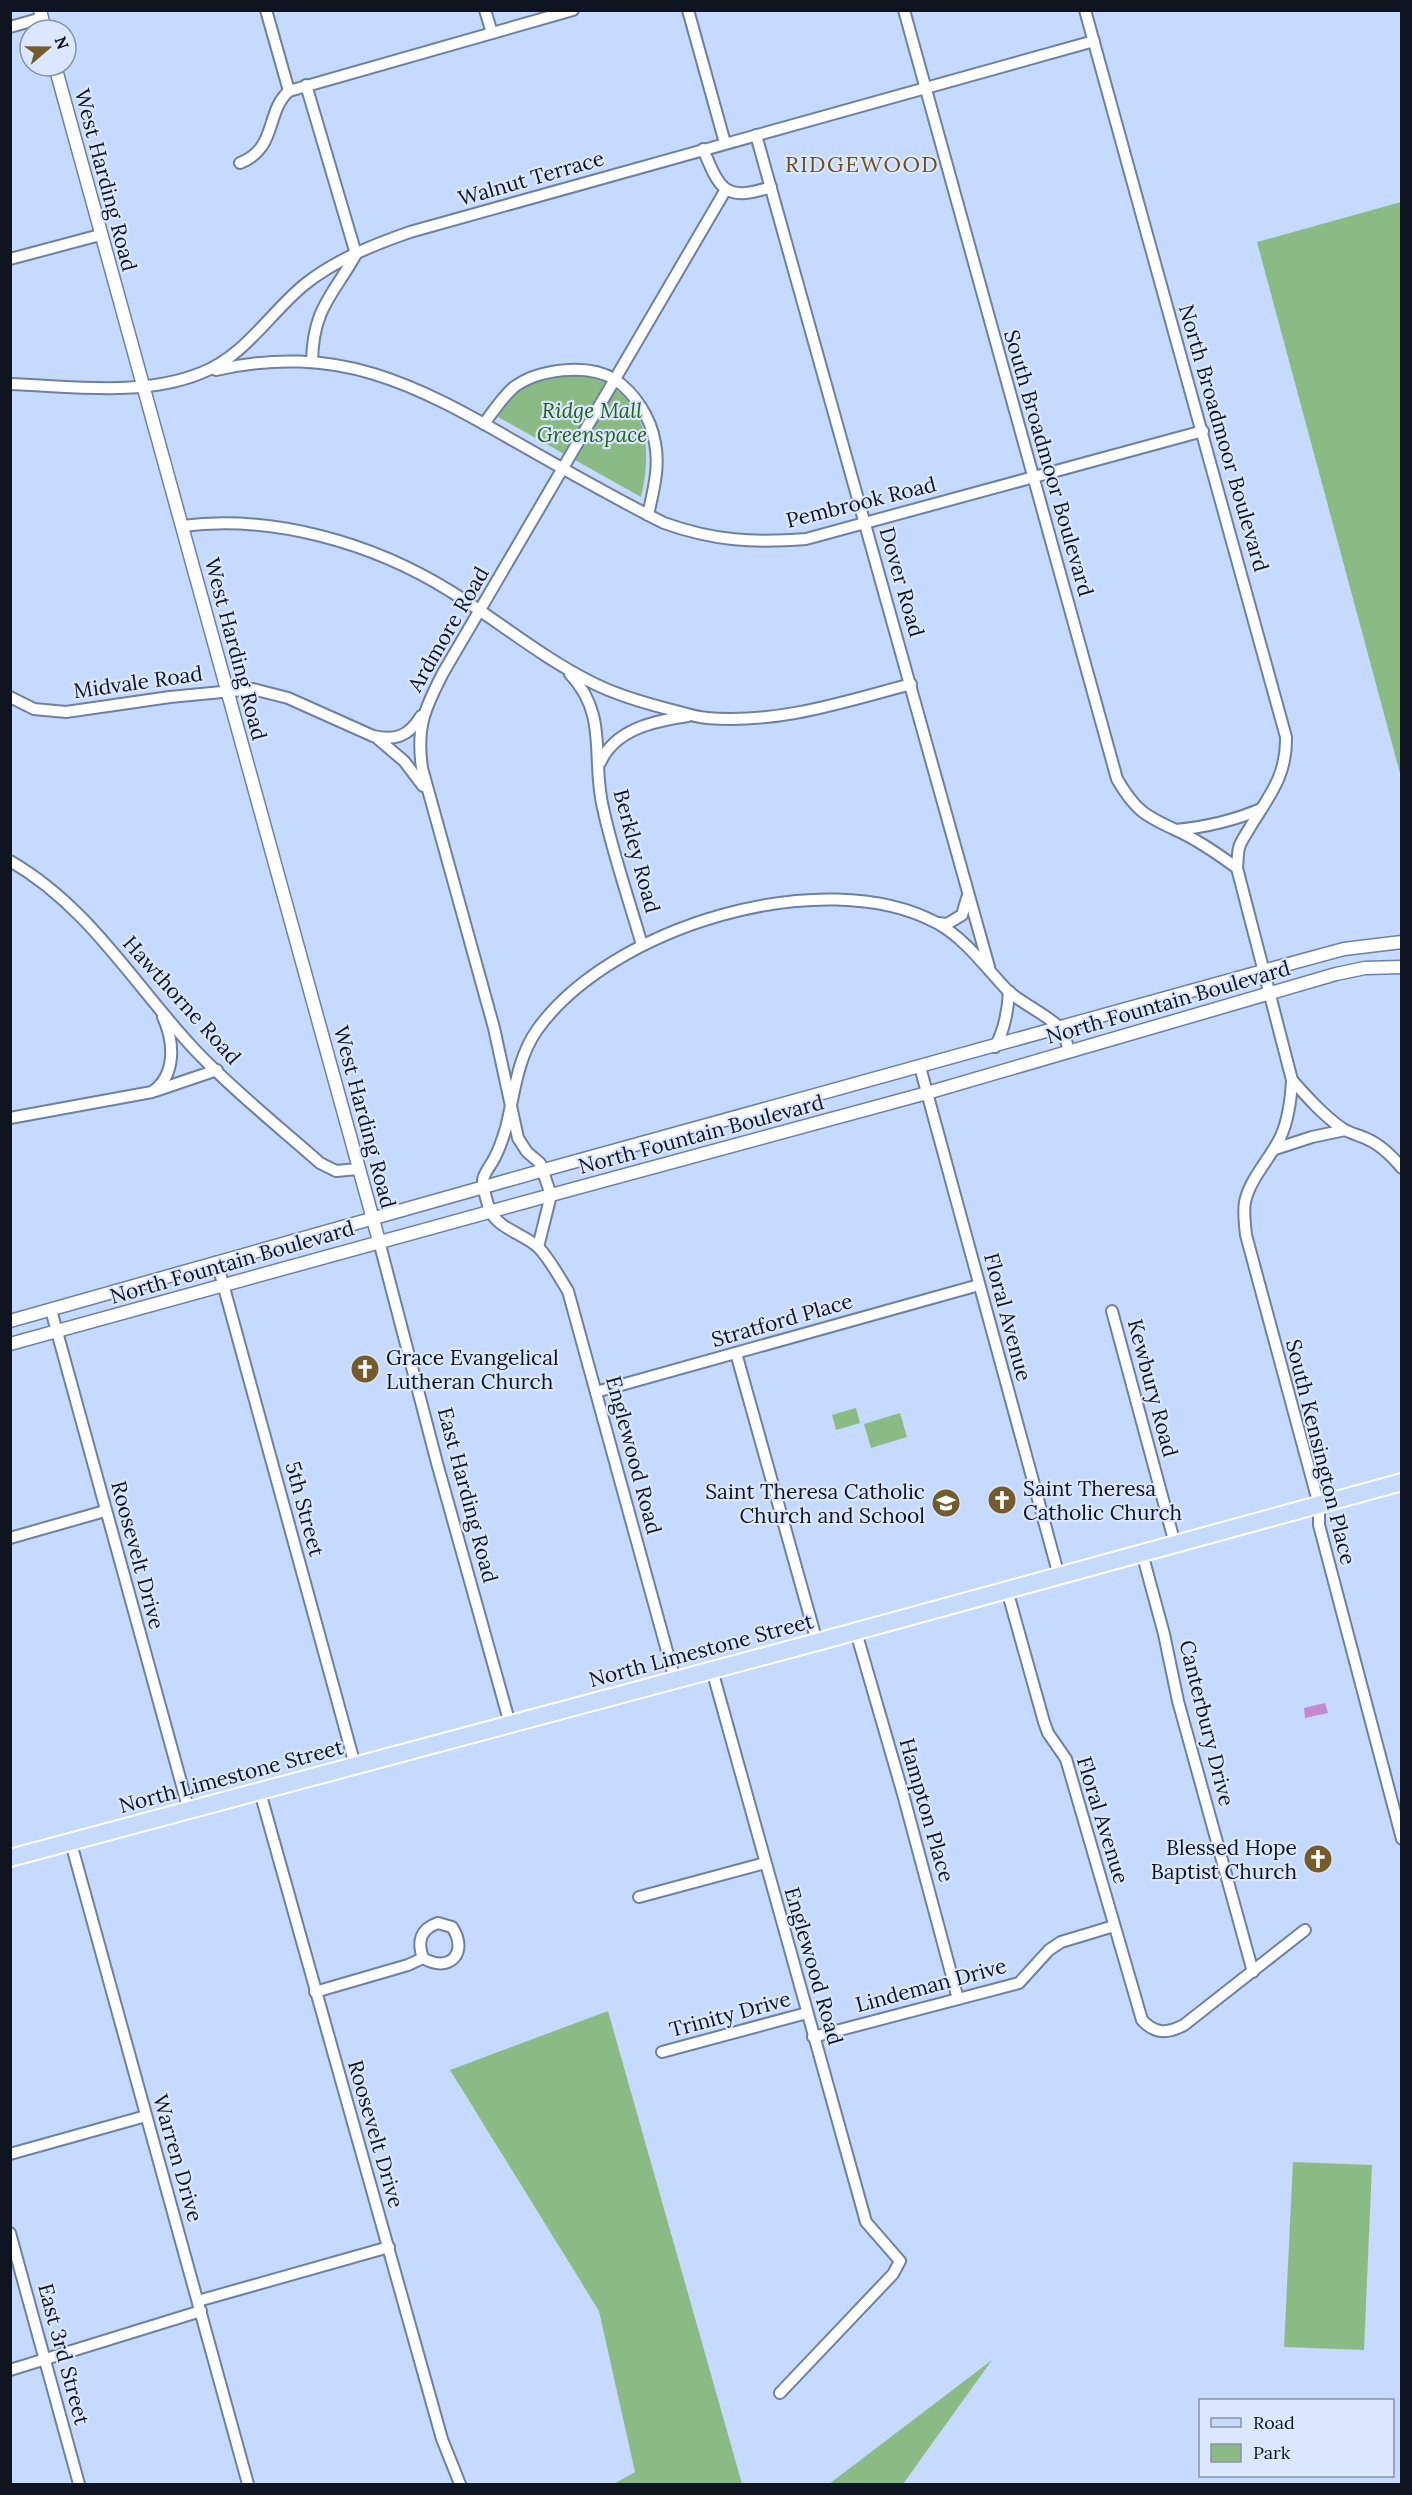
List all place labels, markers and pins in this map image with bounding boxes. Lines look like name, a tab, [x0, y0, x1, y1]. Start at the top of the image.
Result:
place label: Grace Evangelical Lutheran Church	[386, 1344, 559, 1395]
church icon: Grace Evangelical Lutheran Church	[349, 1353, 381, 1385]
place label: Saint Theresa Catholic Church	[1023, 1475, 1182, 1526]
place label: Saint Theresa Catholic Church and School	[705, 1478, 925, 1529]
church icon: Saint Theresa Catholic Church	[986, 1484, 1018, 1516]
school or university icon: Saint Theresa Catholic Church and School	[930, 1487, 962, 1519]
place label: Blessed Hope Baptist Church	[1151, 1834, 1297, 1885]
church icon: Blessed Hope Baptist Church	[1302, 1843, 1334, 1875]

